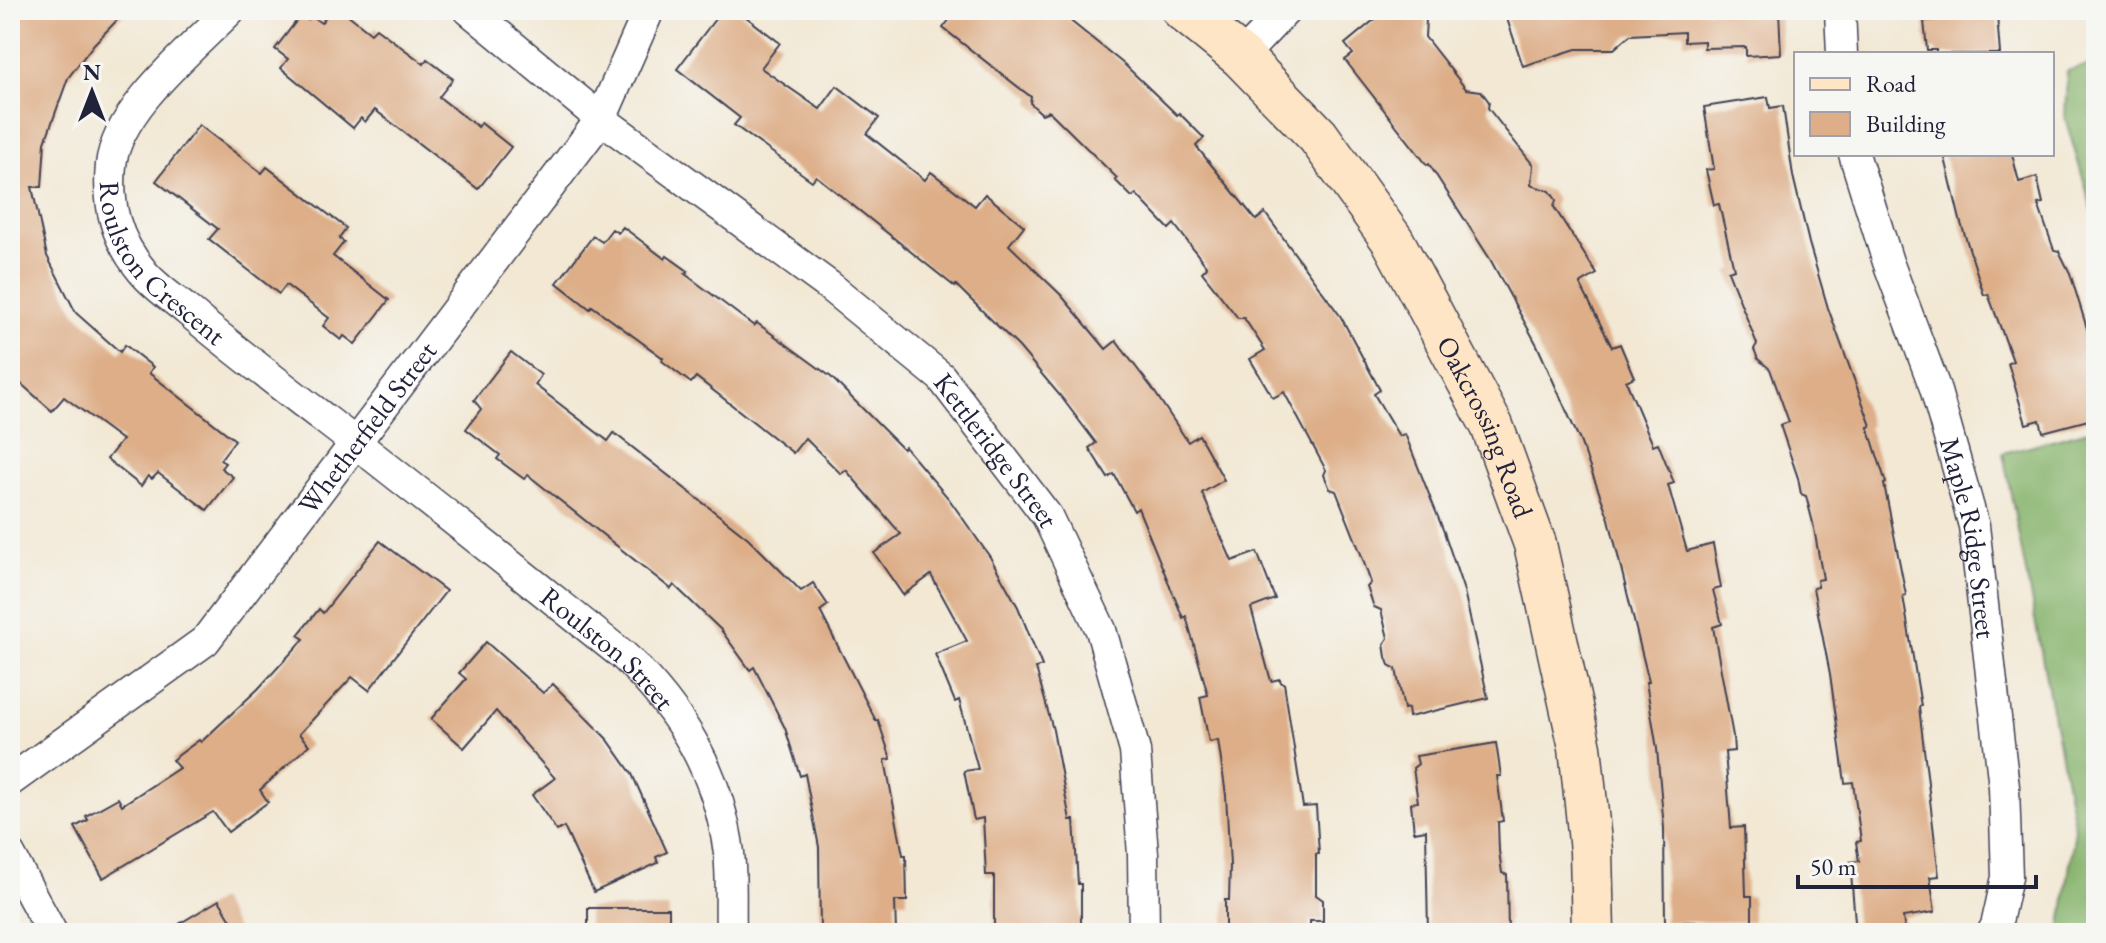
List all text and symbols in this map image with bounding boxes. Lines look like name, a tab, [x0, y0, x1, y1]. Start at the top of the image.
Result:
north arrow	[52, 52, 132, 132]
legend	[1794, 52, 2054, 156]
text: N	[83, 58, 101, 87]
text: Road	[1866, 68, 1917, 99]
text: Building	[1866, 108, 1946, 139]
street label: Roulston Crescent	[92, 180, 233, 353]
street label: Oakcrossing Road	[1429, 329, 1542, 523]
street label: Whetherfield Street	[290, 334, 444, 521]
street label: Kettleridge Street	[926, 365, 1068, 533]
street label: Maple Ridge Street	[1932, 433, 2005, 641]
street label: Roulston Street	[533, 578, 683, 717]
scale bar	[1798, 839, 2036, 889]
text: 50 m	[1810, 851, 1857, 882]

